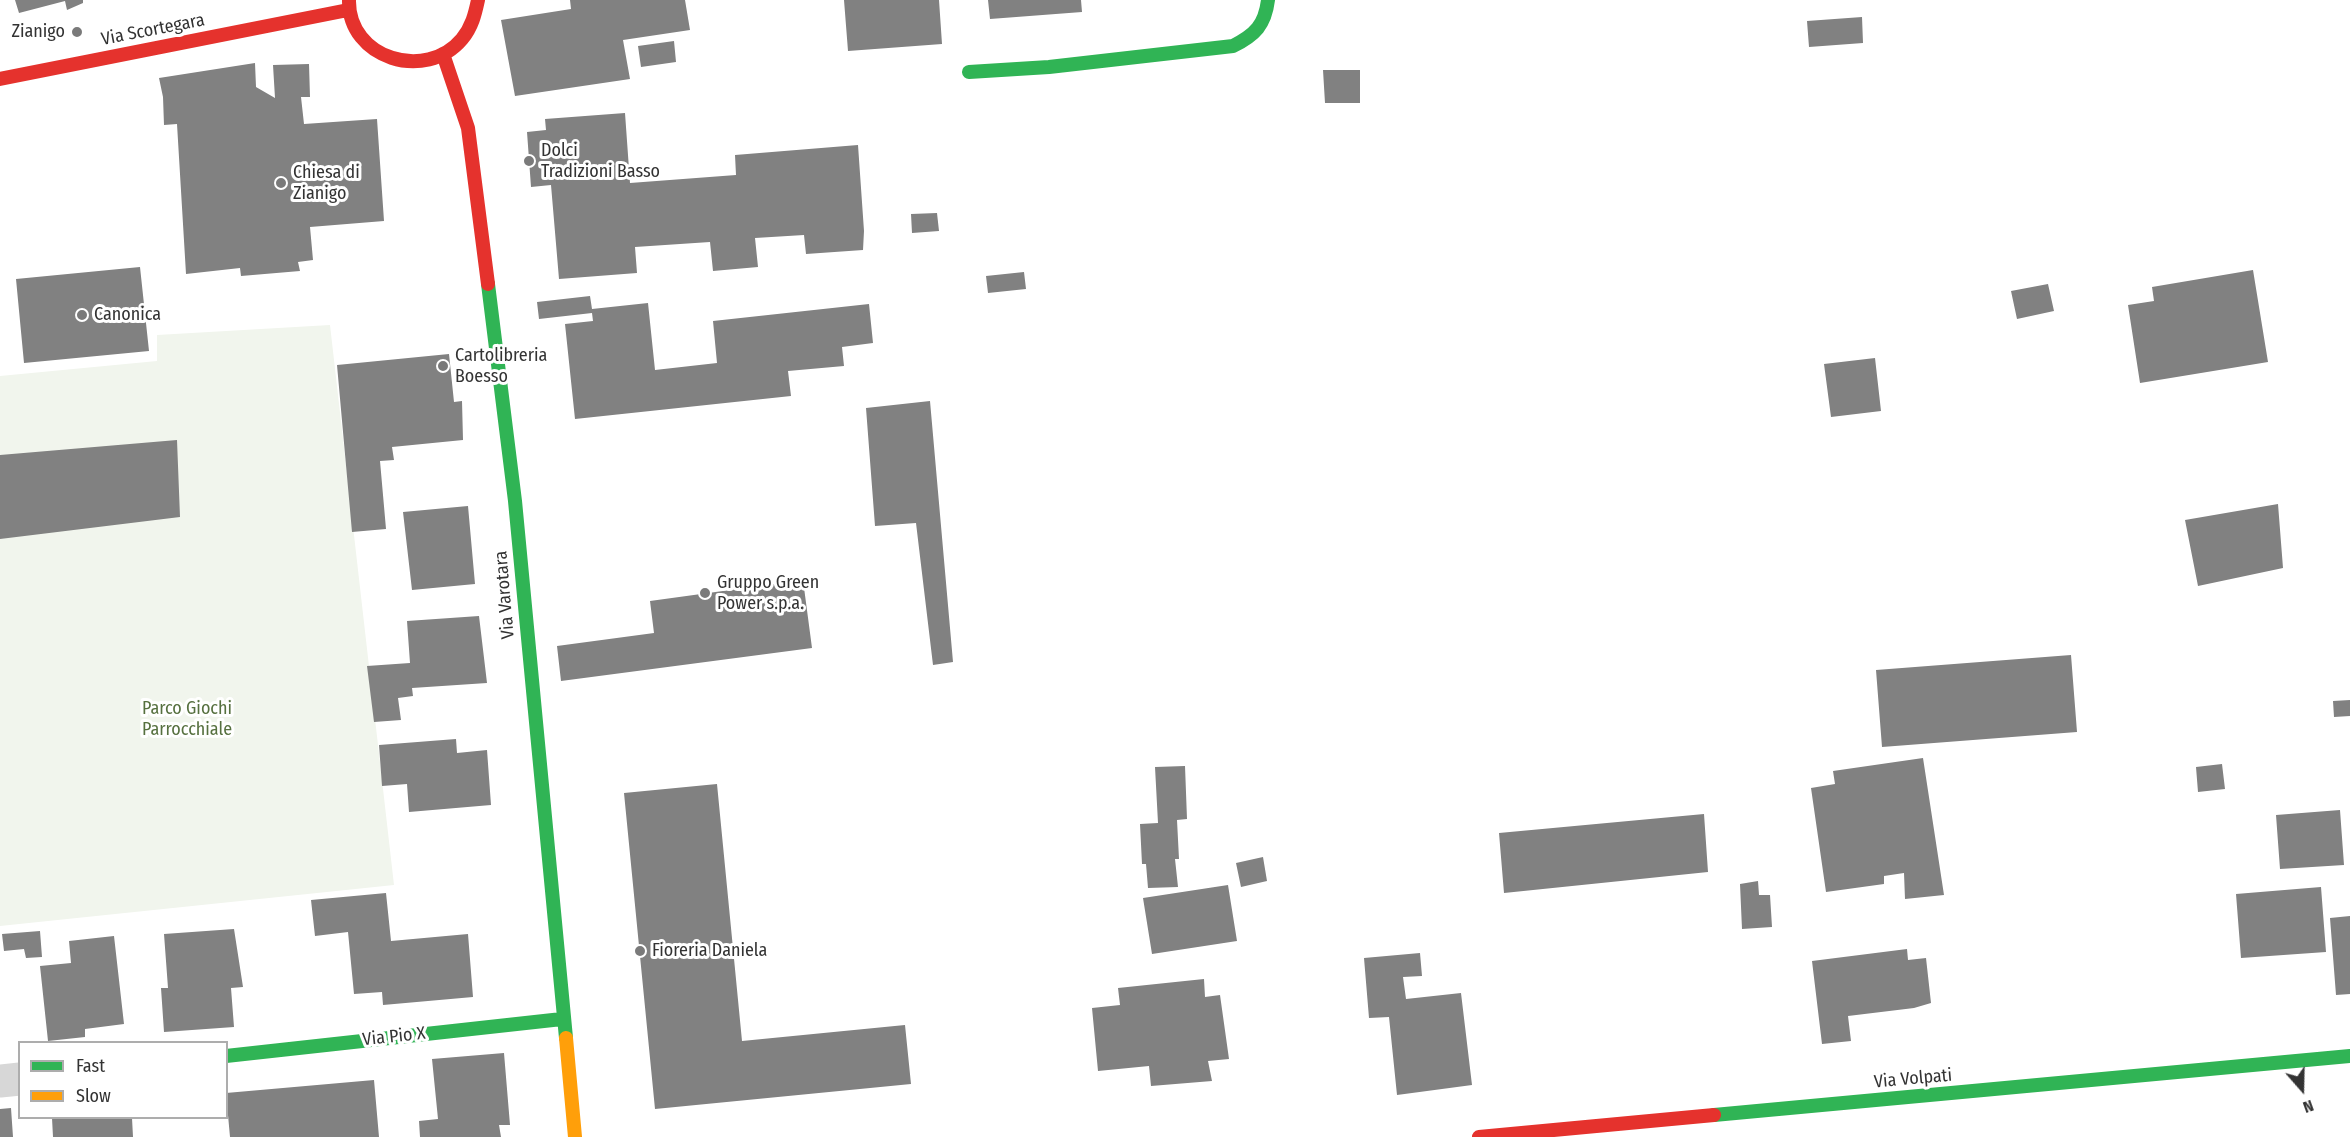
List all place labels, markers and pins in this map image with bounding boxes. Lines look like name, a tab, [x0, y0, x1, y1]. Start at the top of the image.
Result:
place label: Zianigo	[11, 21, 65, 43]
marker: Zianigo	[70, 25, 84, 39]
place label: Dolci Tradizioni Basso	[541, 140, 660, 182]
marker: Dolci Tradizioni Basso	[522, 154, 536, 168]
place label: Chiesa di Zianigo	[293, 162, 360, 204]
marker: Chiesa di Zianigo	[274, 176, 288, 190]
place label: Canonica	[94, 304, 161, 326]
marker: Canonica	[75, 308, 89, 322]
place label: Cartolibreria Boesso	[455, 345, 547, 388]
marker: Cartolibreria Boesso	[436, 359, 450, 373]
place label: Gruppo Green Power s.p.a.	[717, 572, 819, 614]
marker: Gruppo Green Power s.p.a.	[698, 586, 712, 600]
place label: Fioreria Daniela	[652, 940, 767, 962]
marker: Fioreria Daniela	[633, 944, 647, 958]

